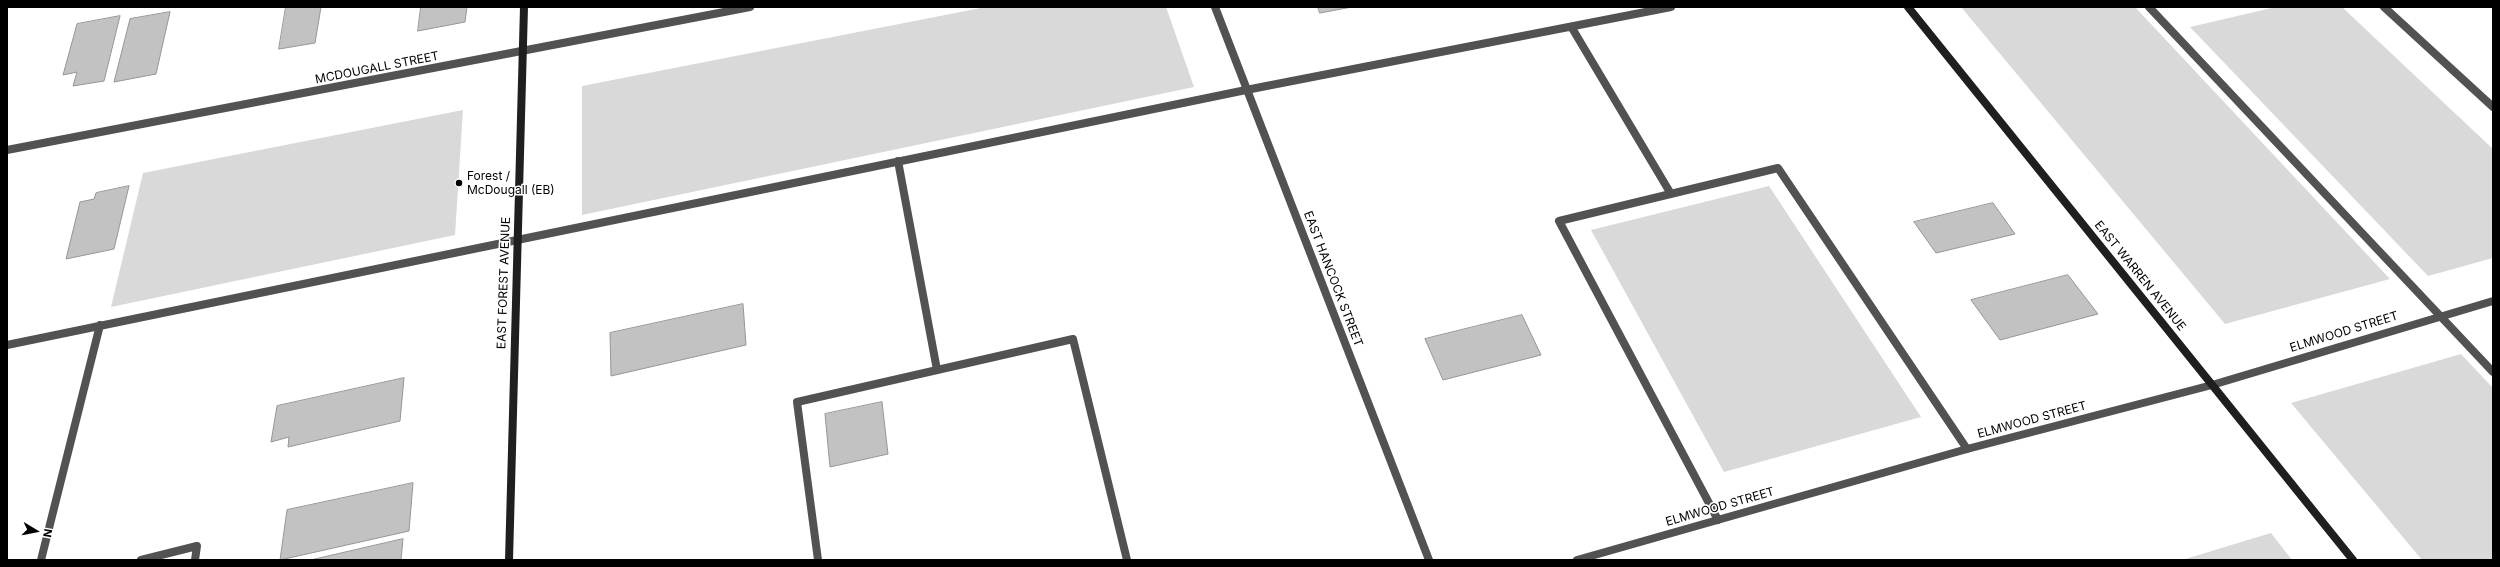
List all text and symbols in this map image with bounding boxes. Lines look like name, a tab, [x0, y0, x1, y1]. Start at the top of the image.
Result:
street label: MCDOUGALL STREET	[314, 49, 440, 87]
place label: Forest / McDougall (EB)	[467, 169, 555, 197]
marker: Forest / McDougall (EB)	[454, 178, 464, 188]
street label: EAST HANCOCK STREET	[1300, 209, 1366, 349]
street label: EAST FOREST AVENUE	[494, 217, 514, 349]
street label: EAST WARREN AVENUE	[2091, 218, 2189, 334]
street label: ELMWOOD STREET	[2288, 309, 2400, 355]
street label: ELMWOOD STREET	[1976, 399, 2088, 441]
street label: ELMWOOD STREET	[1664, 485, 1776, 529]
north arrow	[16, 511, 56, 551]
text: N	[40, 528, 55, 538]

